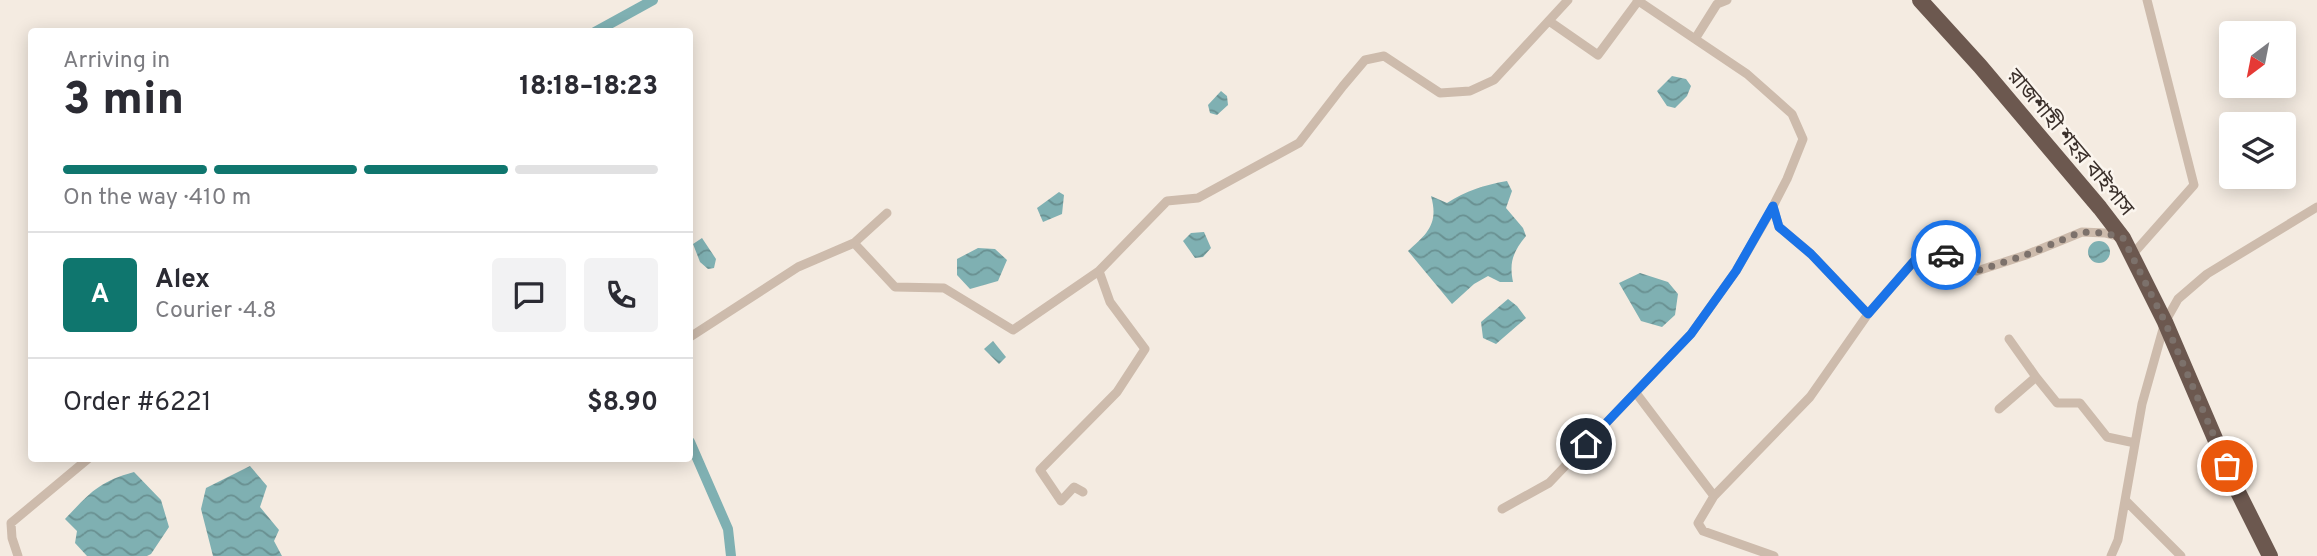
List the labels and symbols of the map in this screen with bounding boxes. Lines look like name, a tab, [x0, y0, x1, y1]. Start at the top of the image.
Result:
north arrow	[2219, 21, 2296, 98]
street label: রাজশাহী শহর বাইপাস	[2000, 63, 2140, 223]
courier	[1911, 220, 1981, 290]
pin	[1556, 414, 1616, 474]
pin	[2197, 436, 2257, 496]

